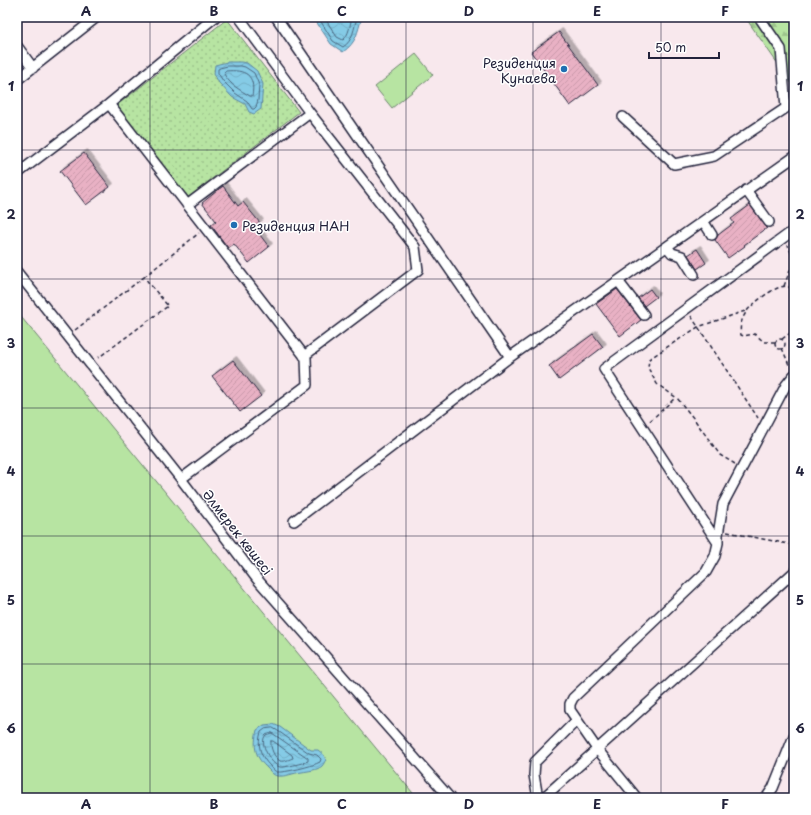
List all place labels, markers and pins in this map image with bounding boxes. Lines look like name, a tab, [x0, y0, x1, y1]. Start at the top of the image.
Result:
place label: Резиденция Кунаева	[483, 53, 557, 87]
marker: Резиденция Кунаева	[559, 64, 569, 74]
place label: Резиденция НАН	[242, 216, 349, 235]
marker: Резиденция НАН	[229, 220, 239, 230]

